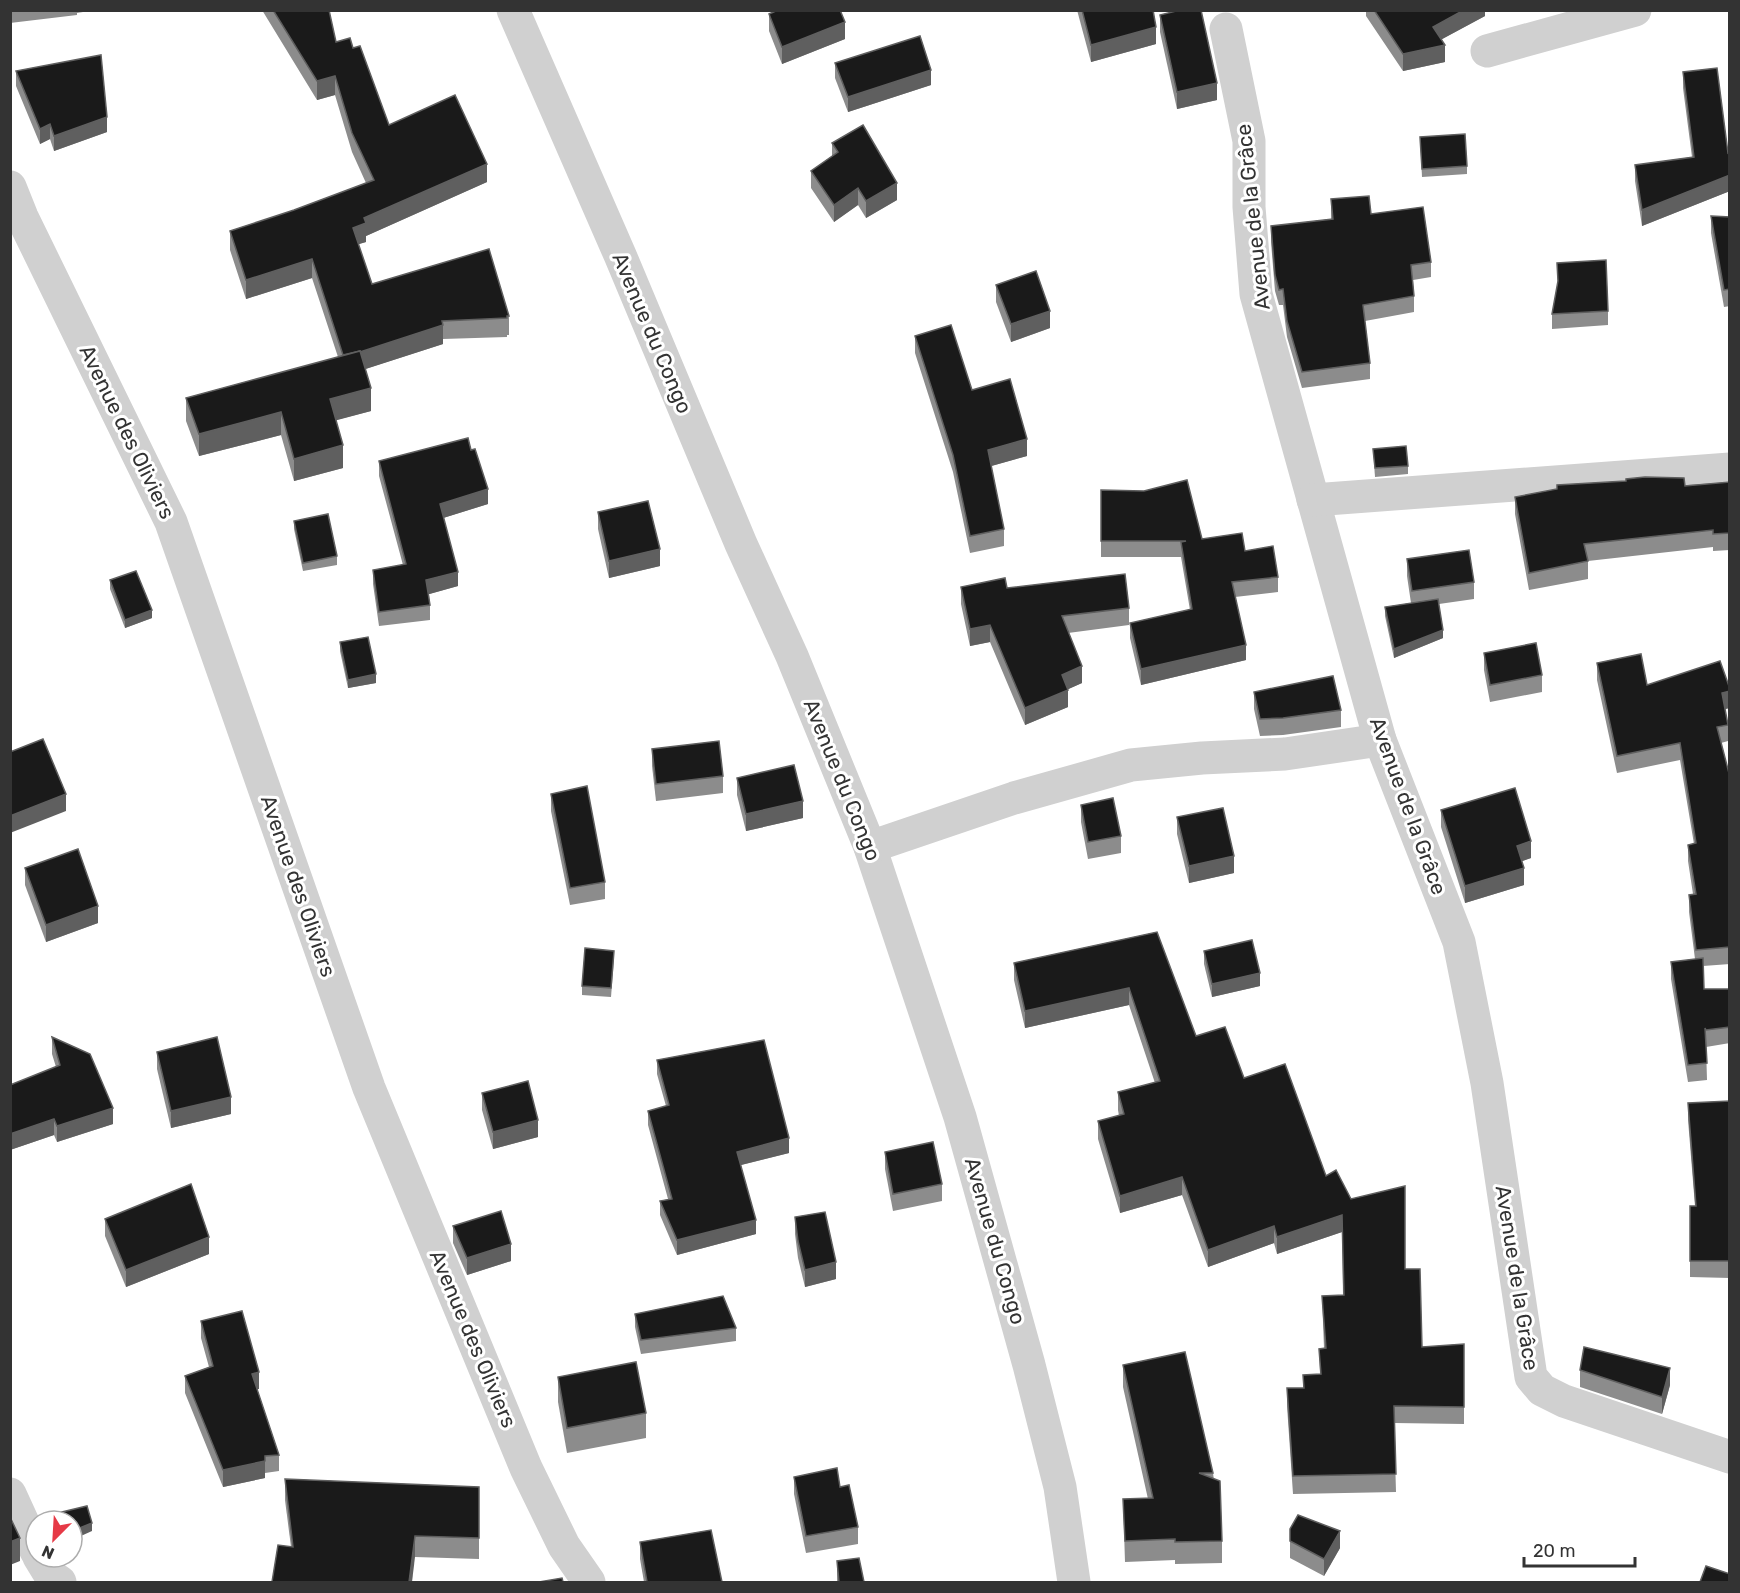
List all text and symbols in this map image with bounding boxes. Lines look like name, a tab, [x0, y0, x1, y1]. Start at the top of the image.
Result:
street label: Avenue de la Grâce	[1230, 123, 1275, 311]
street label: Avenue du Congo	[607, 249, 698, 417]
street label: Avenue des Oliviers	[74, 341, 180, 523]
street label: Avenue du Congo	[799, 695, 886, 864]
street label: Avenue de la Grâce	[1365, 714, 1452, 898]
street label: Avenue des Oliviers	[256, 792, 341, 980]
street label: Avenue du Congo	[960, 1155, 1031, 1327]
street label: Avenue de la Grâce	[1491, 1184, 1544, 1372]
street label: Avenue des Oliviers	[425, 1246, 522, 1431]
north arrow	[24, 1509, 84, 1569]
scale bar	[1524, 1530, 1635, 1568]
text: 20 m	[1533, 1540, 1575, 1562]
text: N	[39, 1541, 57, 1563]

